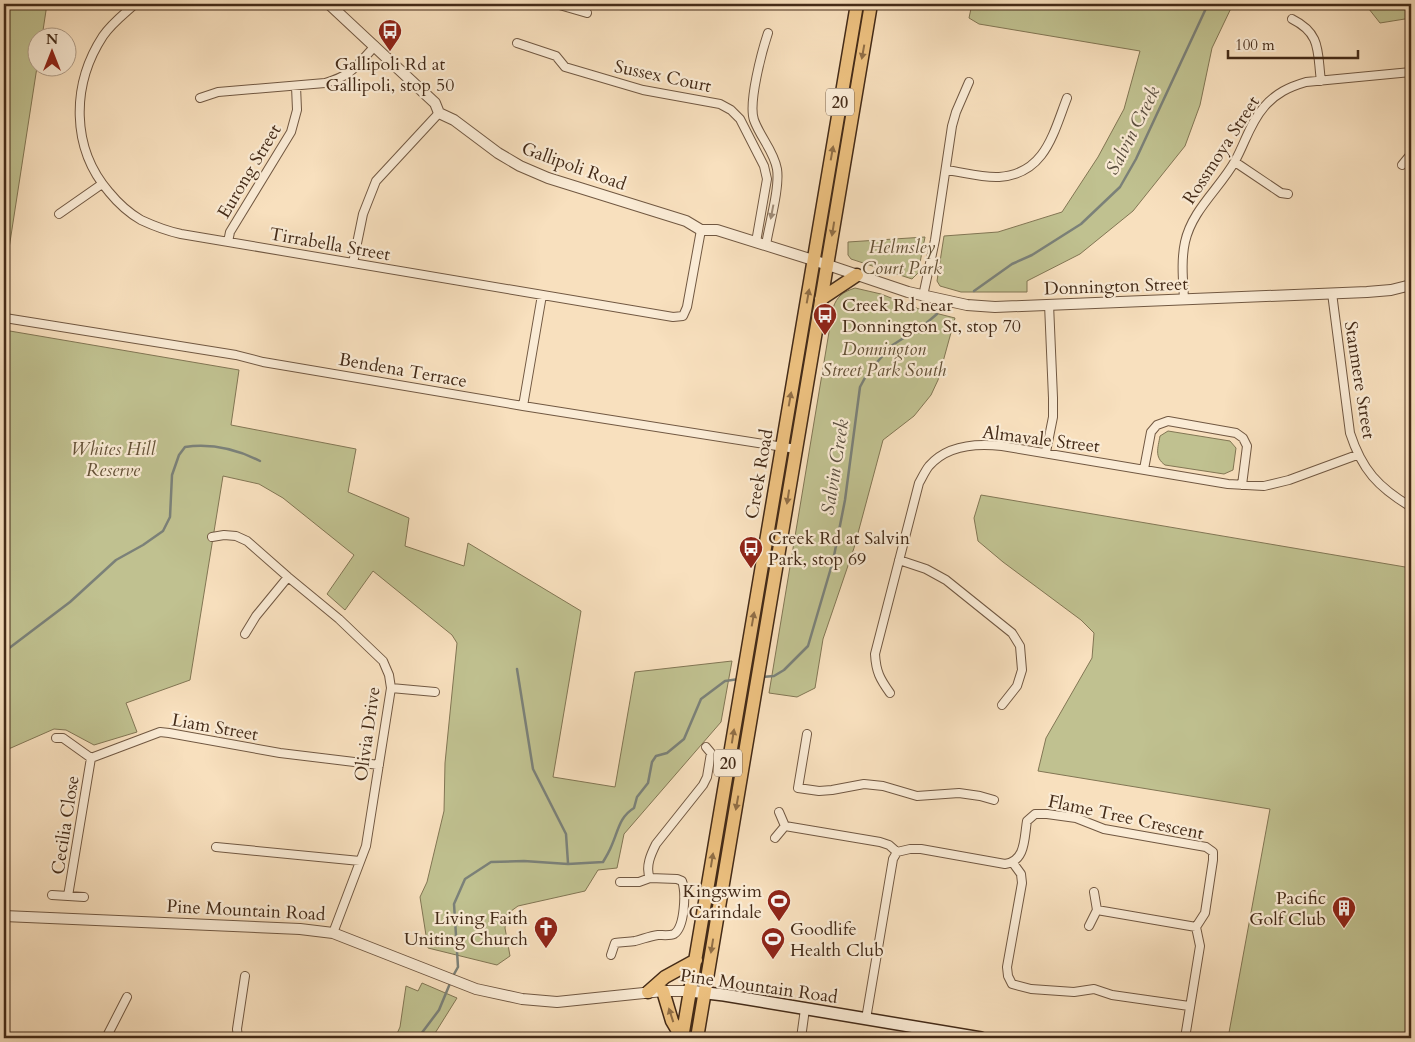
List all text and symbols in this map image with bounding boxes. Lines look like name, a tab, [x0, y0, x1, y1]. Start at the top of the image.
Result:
bus stop icon: Gallipoli Rd at Gallipoli, stop 50	[377, 18, 403, 52]
north arrow	[28, 28, 78, 78]
scale bar	[1228, 28, 1358, 60]
text: N	[46, 30, 58, 49]
text: 100 m	[1235, 35, 1275, 55]
one-way arrow	[858, 44, 866, 60]
place label: Gallipoli Rd at Gallipoli, stop 50	[326, 52, 454, 98]
street label: Sussex Court	[612, 54, 714, 99]
water label: Salvin Creek	[1099, 81, 1167, 179]
road number: 20	[826, 88, 854, 115]
street label: Rossmoya Street	[1177, 91, 1266, 209]
street label: Eurong Street	[211, 119, 288, 223]
street label: Gallipoli Road	[518, 136, 630, 197]
one-way arrow	[828, 144, 836, 160]
one-way arrow	[767, 205, 775, 221]
one-way arrow	[828, 221, 836, 237]
street label: Tirrabella Street	[268, 222, 392, 267]
park label: Helmsley Court Park	[862, 235, 942, 281]
street label: Donnington Street	[1044, 271, 1189, 302]
one-way arrow	[804, 288, 812, 304]
place label: Creek Rd near Donnington St, stop 70	[842, 293, 1021, 339]
bus stop icon: Creek Rd near Donnington St, stop 70	[812, 302, 838, 336]
street label: Stanmere Street	[1338, 319, 1381, 441]
park label: Donnington Street Park South	[822, 337, 947, 383]
street label: Bendena Terrace	[337, 347, 469, 394]
one-way arrow	[786, 391, 794, 407]
water label: Salvin Creek	[815, 417, 855, 517]
street label: Almavale Street	[981, 420, 1101, 459]
street label: Creek Road	[739, 427, 780, 521]
park label: Whites Hill Reserve	[71, 437, 156, 483]
one-way arrow	[784, 490, 792, 506]
place label: Creek Rd at Salvin Park, stop 69	[768, 526, 911, 572]
bus stop icon: Creek Rd at Salvin Park, stop 69	[738, 535, 764, 569]
one-way arrow	[749, 610, 757, 626]
street label: Olivia Drive	[348, 685, 387, 783]
street label: Liam Street	[170, 708, 260, 747]
one-way arrow	[729, 728, 737, 744]
road number: 20	[714, 750, 742, 776]
street label: Cecilia Close	[45, 774, 86, 876]
street label: Flame Tree Crescent	[1046, 789, 1206, 846]
one-way arrow	[732, 795, 740, 811]
one-way arrow	[709, 852, 717, 868]
place label: Kingswim Carindale	[682, 879, 763, 925]
place label: Pacific Golf Club	[1249, 886, 1326, 932]
sports icon: Kingswim Carindale	[766, 888, 792, 922]
street label: Pine Mountain Road	[166, 894, 326, 927]
building icon: Pacific Golf Club	[1331, 895, 1357, 929]
place label: Living Faith Uniting Church	[404, 906, 528, 952]
church icon: Living Faith Uniting Church	[533, 915, 559, 949]
place label: Goodlife Health Club	[790, 917, 884, 963]
sports icon: Goodlife Health Club	[760, 926, 786, 960]
one-way arrow	[708, 939, 716, 955]
street label: Pine Mountain Road	[679, 963, 840, 1010]
one-way arrow	[667, 1007, 675, 1022]

